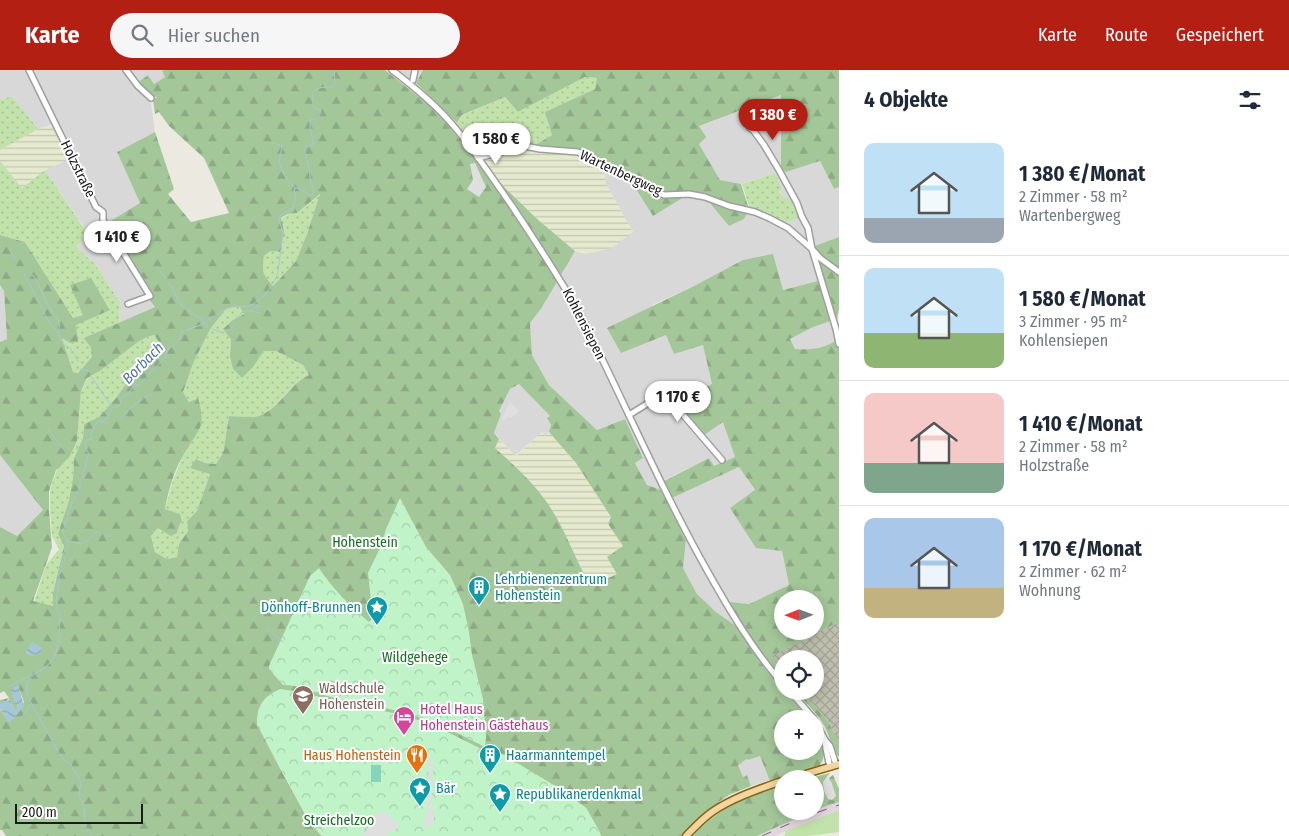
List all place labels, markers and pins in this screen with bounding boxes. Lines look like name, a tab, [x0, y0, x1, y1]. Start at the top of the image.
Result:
pin: 1 380 €	[727, 98, 819, 141]
pin: 1 580 €	[450, 122, 542, 165]
pin: 1 410 €	[71, 220, 163, 263]
pin: 1 170 €	[632, 380, 724, 423]
place label: Lehrbienenzentrum Hohenstein	[495, 571, 607, 604]
building icon: Lehrbienenzentrum Hohenstein	[467, 575, 491, 606]
place icon: Dönhoff-Brunnen	[365, 595, 389, 626]
place label: Dönhoff-Brunnen	[261, 599, 361, 616]
place label: Waldschule Hohenstein	[319, 680, 385, 713]
school or university icon: Waldschule Hohenstein	[291, 684, 315, 715]
place label: Hotel Haus Hohenstein Gästehaus	[420, 701, 549, 734]
hotel icon: Hotel Haus Hohenstein Gästehaus	[392, 705, 416, 736]
restaurant icon: Haus Hohenstein	[405, 743, 429, 774]
building icon: Haarmanntempel	[478, 743, 502, 774]
place label: Haus Hohenstein	[303, 747, 401, 764]
place label: Haarmanntempel	[506, 747, 606, 764]
place icon: Bär	[408, 776, 432, 807]
place label: Bär	[436, 780, 456, 797]
place icon: Republikanerdenkmal	[488, 782, 512, 813]
place label: Republikanerdenkmal	[516, 786, 642, 803]

